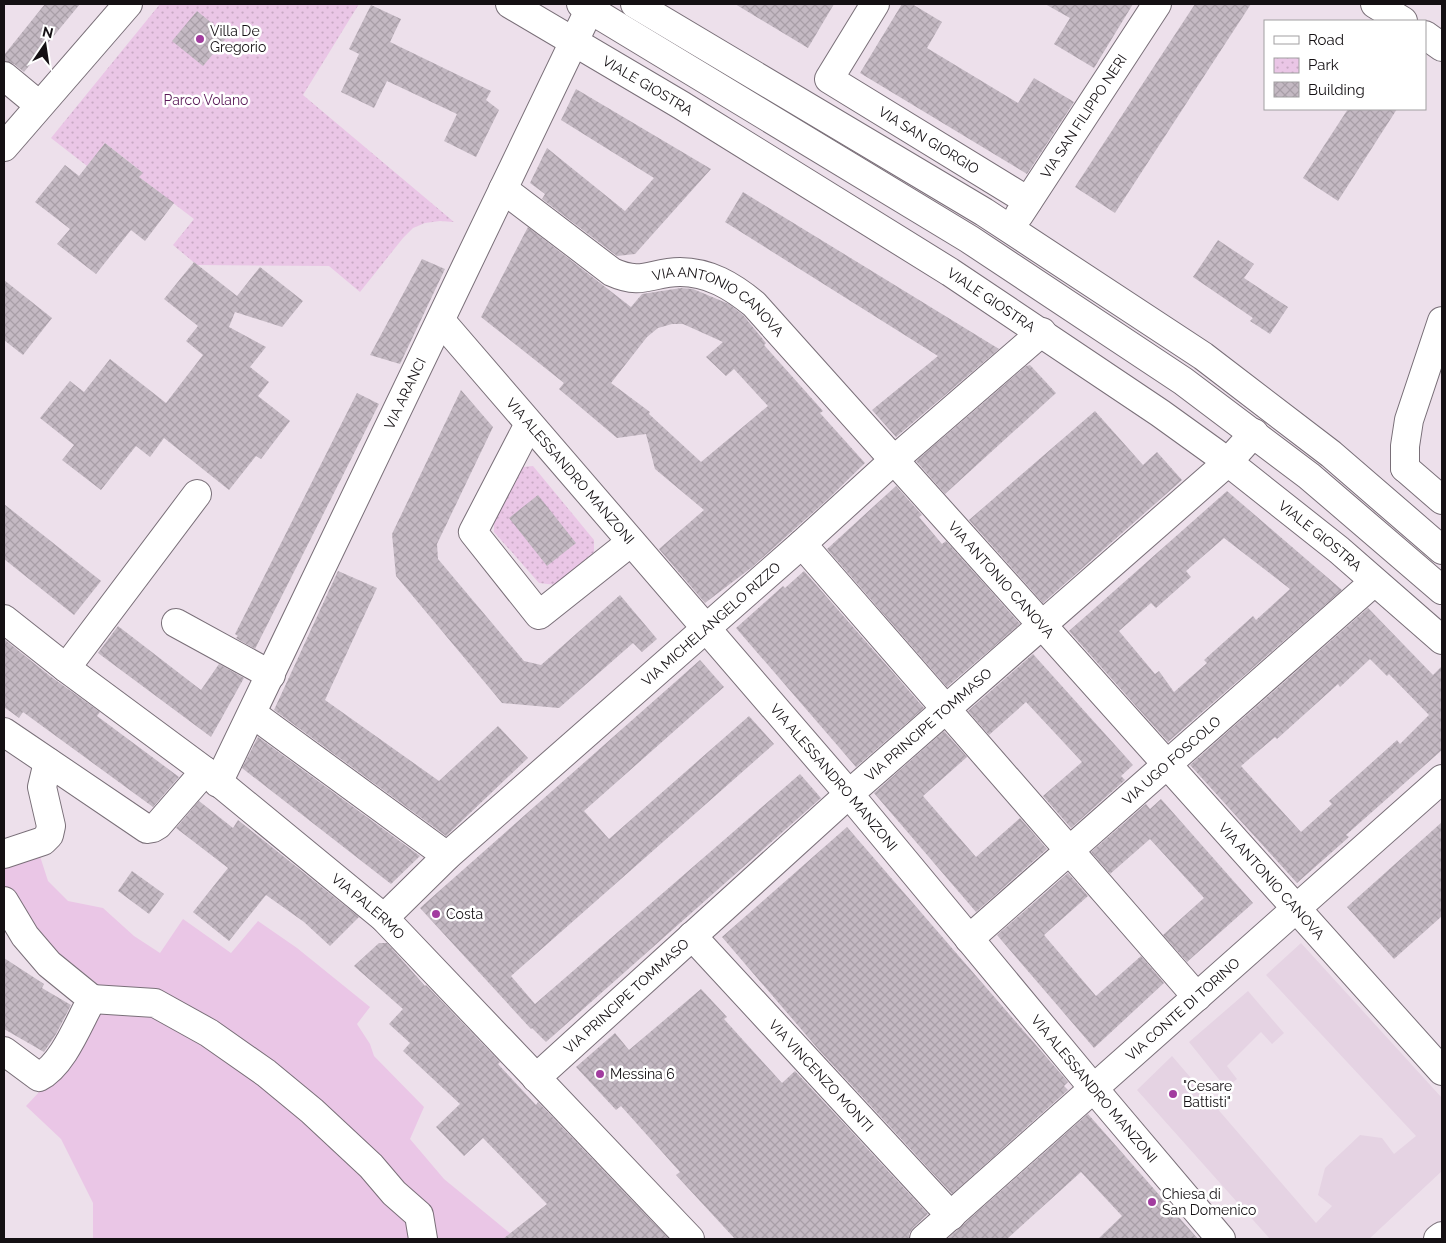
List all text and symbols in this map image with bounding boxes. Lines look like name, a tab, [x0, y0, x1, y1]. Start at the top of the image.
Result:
north arrow	[20, 20, 70, 70]
legend	[1264, 20, 1426, 110]
text: N	[41, 23, 55, 41]
place label: Villa De Gregorio	[210, 23, 266, 55]
text: Road	[1308, 31, 1344, 49]
marker: Villa De Gregorio	[194, 33, 206, 45]
street label: VIA SAN FILIPPO NERI	[1037, 51, 1130, 181]
street label: VIALE GIOSTRA	[600, 52, 696, 119]
text: Park	[1308, 56, 1339, 74]
text: Building	[1308, 81, 1365, 99]
park label: Parco Volano	[164, 92, 248, 108]
street label: VIA SAN GIORGIO	[876, 103, 982, 177]
street label: VIA ANTONIO CANOVA	[651, 264, 787, 340]
street label: VIALE GIOSTRA	[944, 265, 1039, 335]
street label: VIA ARANCI	[381, 355, 429, 432]
street label: VIA ALESSANDRO MANZONI	[503, 395, 638, 547]
street label: VIALE GIOSTRA	[1275, 497, 1365, 575]
street label: VIA ANTONIO CANOVA	[945, 518, 1058, 641]
street label: VIA MICHELANGELO RIZZO	[638, 559, 784, 689]
street label: VIA PRINCIPE TOMMASO	[862, 665, 995, 784]
street label: VIA ALESSANDRO MANZONI	[767, 701, 901, 854]
street label: VIA UGO FOSCOLO	[1119, 713, 1224, 808]
street label: VIA ANTONIO CANOVA	[1215, 820, 1328, 943]
street label: VIA PALERMO	[328, 870, 408, 943]
place label: Costa	[446, 906, 483, 922]
marker: Costa	[430, 908, 442, 920]
street label: VIA PRINCIPE TOMMASO	[561, 935, 692, 1057]
street label: VIA CONTE DI TORINO	[1123, 955, 1243, 1064]
street label: VIA ALESSANDRO MANZONI	[1028, 1012, 1161, 1166]
street label: VIA VINCENZO MONTI	[766, 1016, 877, 1135]
place label: Messina 6	[610, 1066, 675, 1082]
marker: Messina 6	[594, 1068, 606, 1080]
place label: "Cesare Battisti"	[1183, 1078, 1232, 1110]
marker: "Cesare Battisti"	[1167, 1088, 1179, 1100]
place label: Chiesa di San Domenico	[1162, 1186, 1256, 1218]
marker: Chiesa di San Domenico	[1146, 1196, 1158, 1208]

